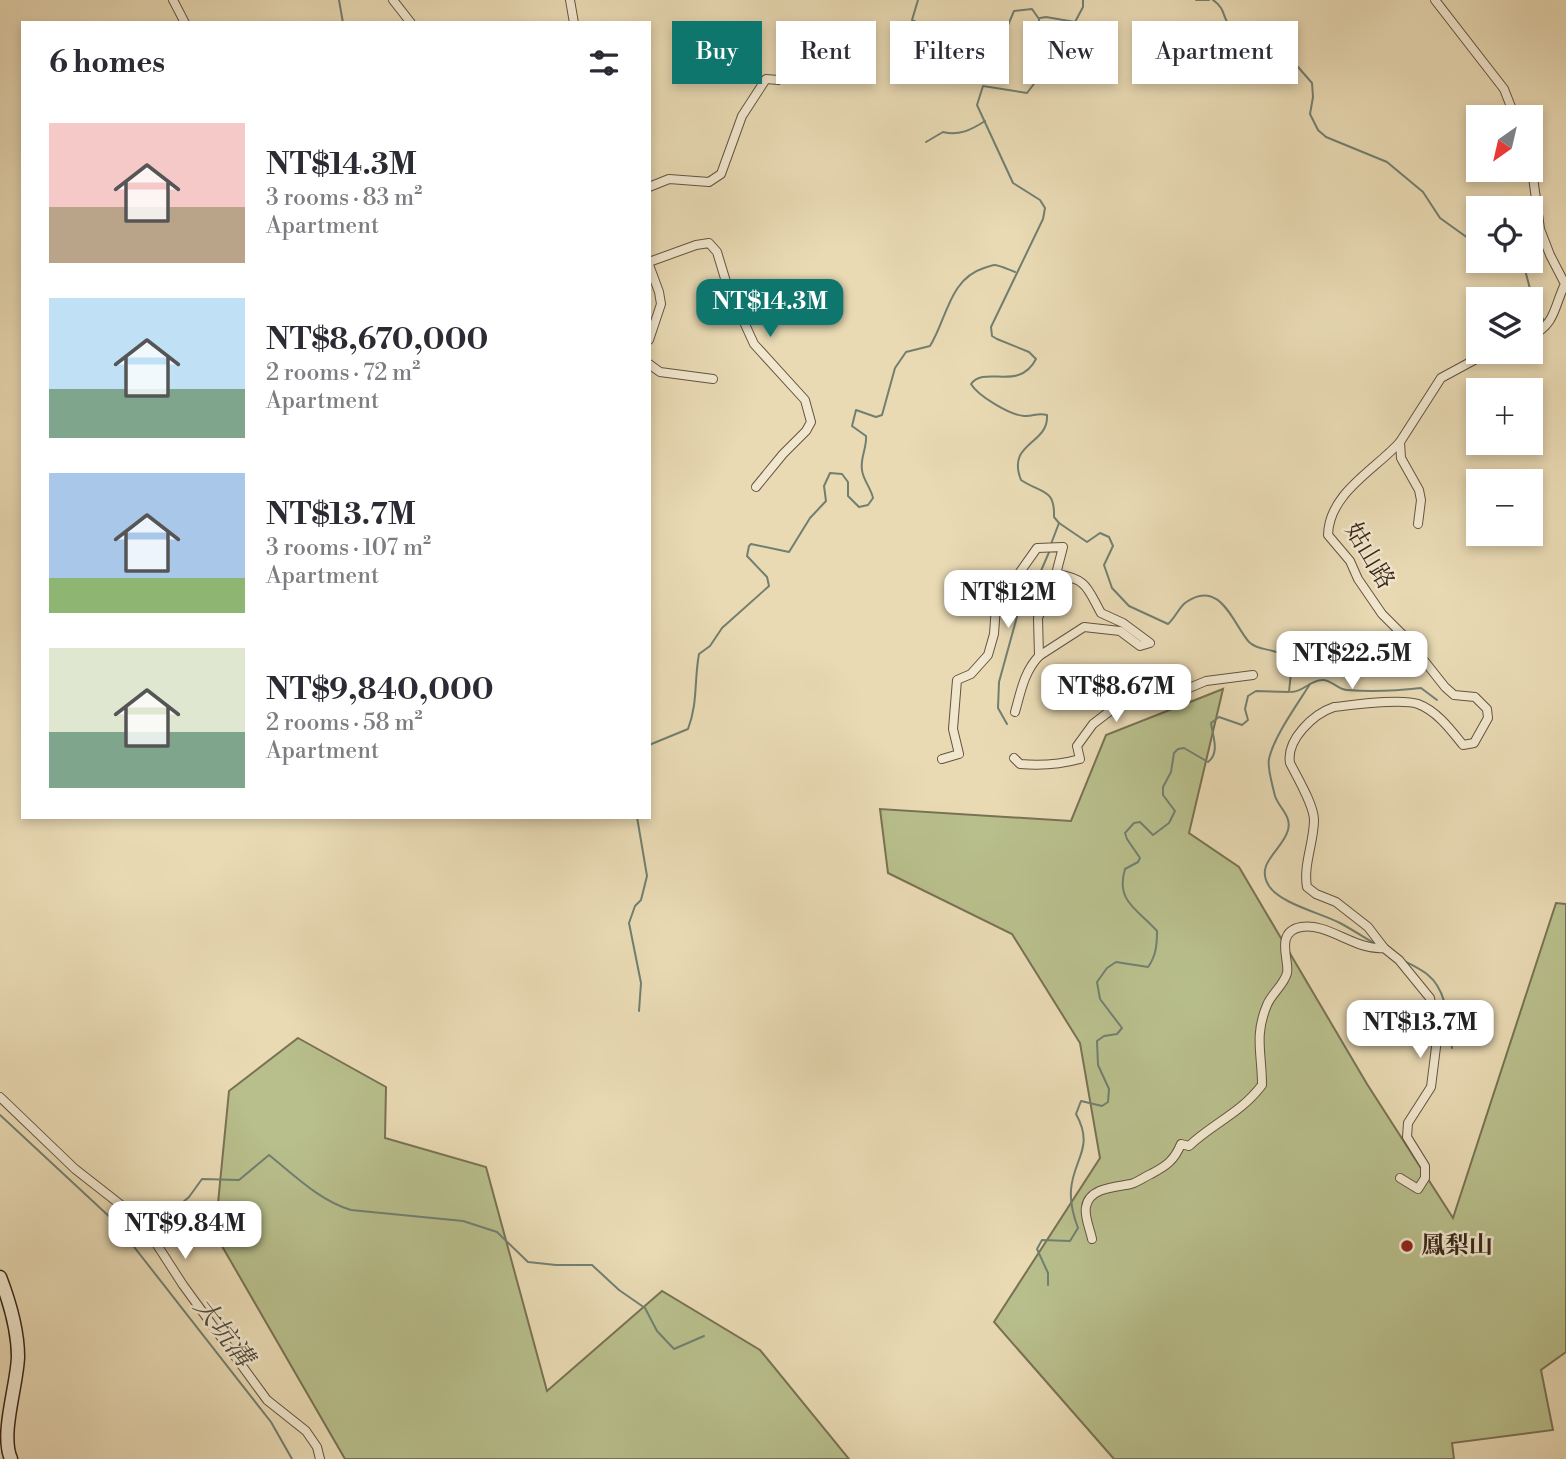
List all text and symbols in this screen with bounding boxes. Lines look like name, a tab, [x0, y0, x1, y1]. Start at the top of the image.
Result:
chip: Buy	[672, 21, 762, 84]
chip: Rent	[776, 21, 876, 84]
chip: Filters	[890, 21, 1009, 84]
chip: New	[1023, 21, 1118, 84]
chip: Apartment	[1132, 21, 1298, 84]
text: 6 homes	[49, 44, 165, 82]
icon: filters	[585, 44, 623, 82]
north arrow	[1466, 105, 1544, 182]
map controls	[1466, 105, 1543, 546]
text: NT$14.3M	[266, 146, 417, 184]
icon: home	[105, 151, 189, 235]
text: 3 rooms · 83 m²	[266, 184, 422, 212]
button: locate	[1466, 196, 1543, 273]
text: Apartment	[266, 212, 379, 240]
pin: NT$14.3M	[698, 280, 842, 339]
button: layers	[1466, 287, 1543, 364]
text: NT$14.3M	[712, 288, 828, 316]
text: NT$8,670,000	[266, 321, 488, 359]
icon: home	[105, 326, 189, 410]
text: 2 rooms · 72 m²	[266, 359, 420, 387]
button: +	[1466, 378, 1543, 455]
text: Apartment	[266, 387, 379, 415]
button: −	[1466, 469, 1543, 546]
text: NT$13.7M	[266, 496, 415, 534]
icon: home	[105, 501, 189, 585]
street label: 姑山路	[1338, 517, 1400, 595]
text: 3 rooms · 107 m²	[266, 534, 431, 562]
text: Apartment	[266, 562, 379, 590]
pin: NT$12M	[951, 570, 1065, 630]
text: NT$12M	[960, 579, 1056, 607]
pin: NT$22.5M	[1280, 632, 1424, 691]
text: NT$22.5M	[1292, 640, 1412, 668]
pin: NT$8.67M	[1044, 664, 1188, 724]
text: NT$9,840,000	[266, 671, 494, 709]
text: NT$8.67M	[1057, 673, 1175, 701]
icon: home	[105, 676, 189, 760]
text: 2 rooms · 58 m²	[266, 709, 423, 737]
text: Apartment	[266, 737, 379, 765]
pin: NT$13.7M	[1348, 1000, 1492, 1060]
text: NT$13.7M	[1363, 1009, 1477, 1037]
pin: NT$9.84M	[113, 1202, 257, 1261]
text: NT$9.84M	[124, 1210, 246, 1238]
place label: 鳳梨山	[1421, 1231, 1493, 1261]
marker: 鳳梨山	[1399, 1238, 1415, 1254]
water label: 大坑溝	[186, 1291, 262, 1376]

